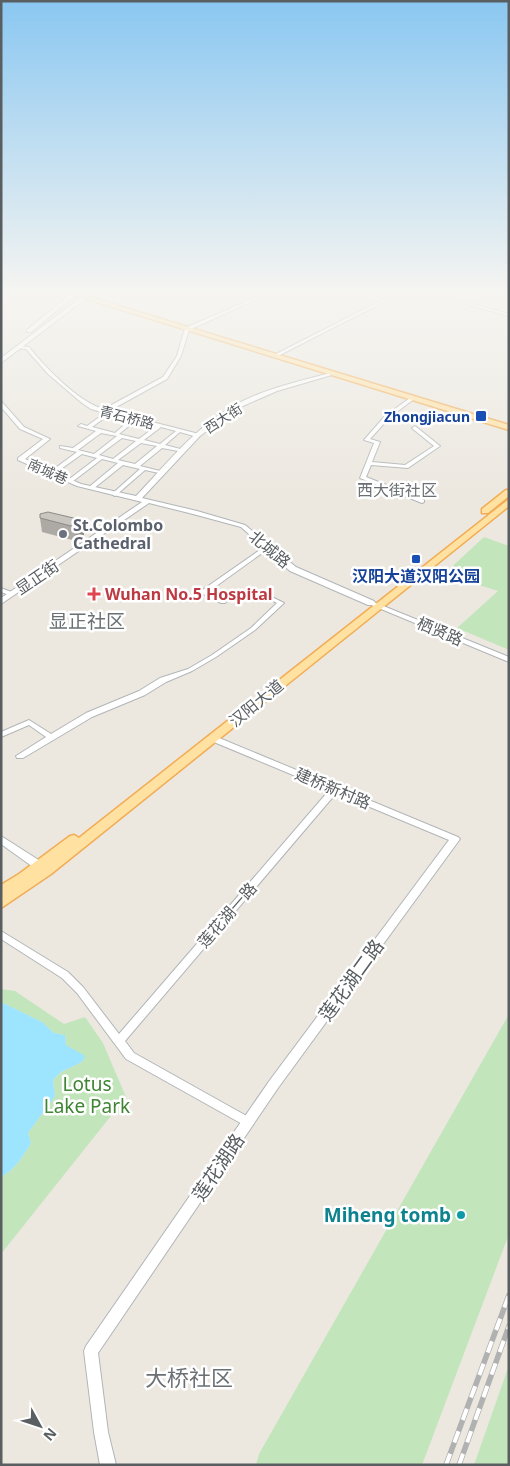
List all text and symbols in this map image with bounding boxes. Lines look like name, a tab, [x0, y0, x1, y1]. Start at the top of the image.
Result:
street label: 西大街	[200, 399, 246, 437]
street label: 青石桥路	[98, 401, 156, 433]
place label: Zhongjiacun	[384, 407, 470, 426]
marker: Zhongjiacun	[474, 409, 488, 423]
street label: 南城巷	[25, 454, 71, 488]
district label: 西大街社区	[357, 479, 437, 501]
place label: St.Colombo Cathedral	[73, 514, 163, 554]
street label: 北城路	[245, 525, 295, 573]
marker: St.Colombo Cathedral	[57, 528, 69, 540]
marker: 汉阳大道汉阳公园	[410, 553, 422, 565]
street label: 显正街	[11, 554, 63, 600]
place label: 汉阳大道汉阳公园	[352, 565, 480, 587]
place label: Wuhan No.5 Hospital	[105, 583, 273, 605]
marker: Wuhan No.5 Hospital	[87, 587, 101, 601]
district label: 显正社区	[49, 608, 125, 634]
street label: 栖贤路	[414, 611, 466, 651]
street label: 汉阳大道	[224, 674, 288, 732]
street label: 建桥新村路	[292, 762, 374, 814]
street label: 莲花湖一路	[192, 878, 262, 952]
street label: 莲花湖二路	[313, 934, 389, 1026]
park label: Lotus Lake Park	[44, 1071, 130, 1119]
street label: 莲花湖路	[186, 1128, 250, 1206]
place label: Miheng tomb	[324, 1202, 451, 1228]
marker: Miheng tomb	[455, 1209, 467, 1221]
district label: 大桥社区	[145, 1362, 233, 1392]
north arrow	[15, 1401, 65, 1451]
text: N	[39, 1424, 61, 1445]

